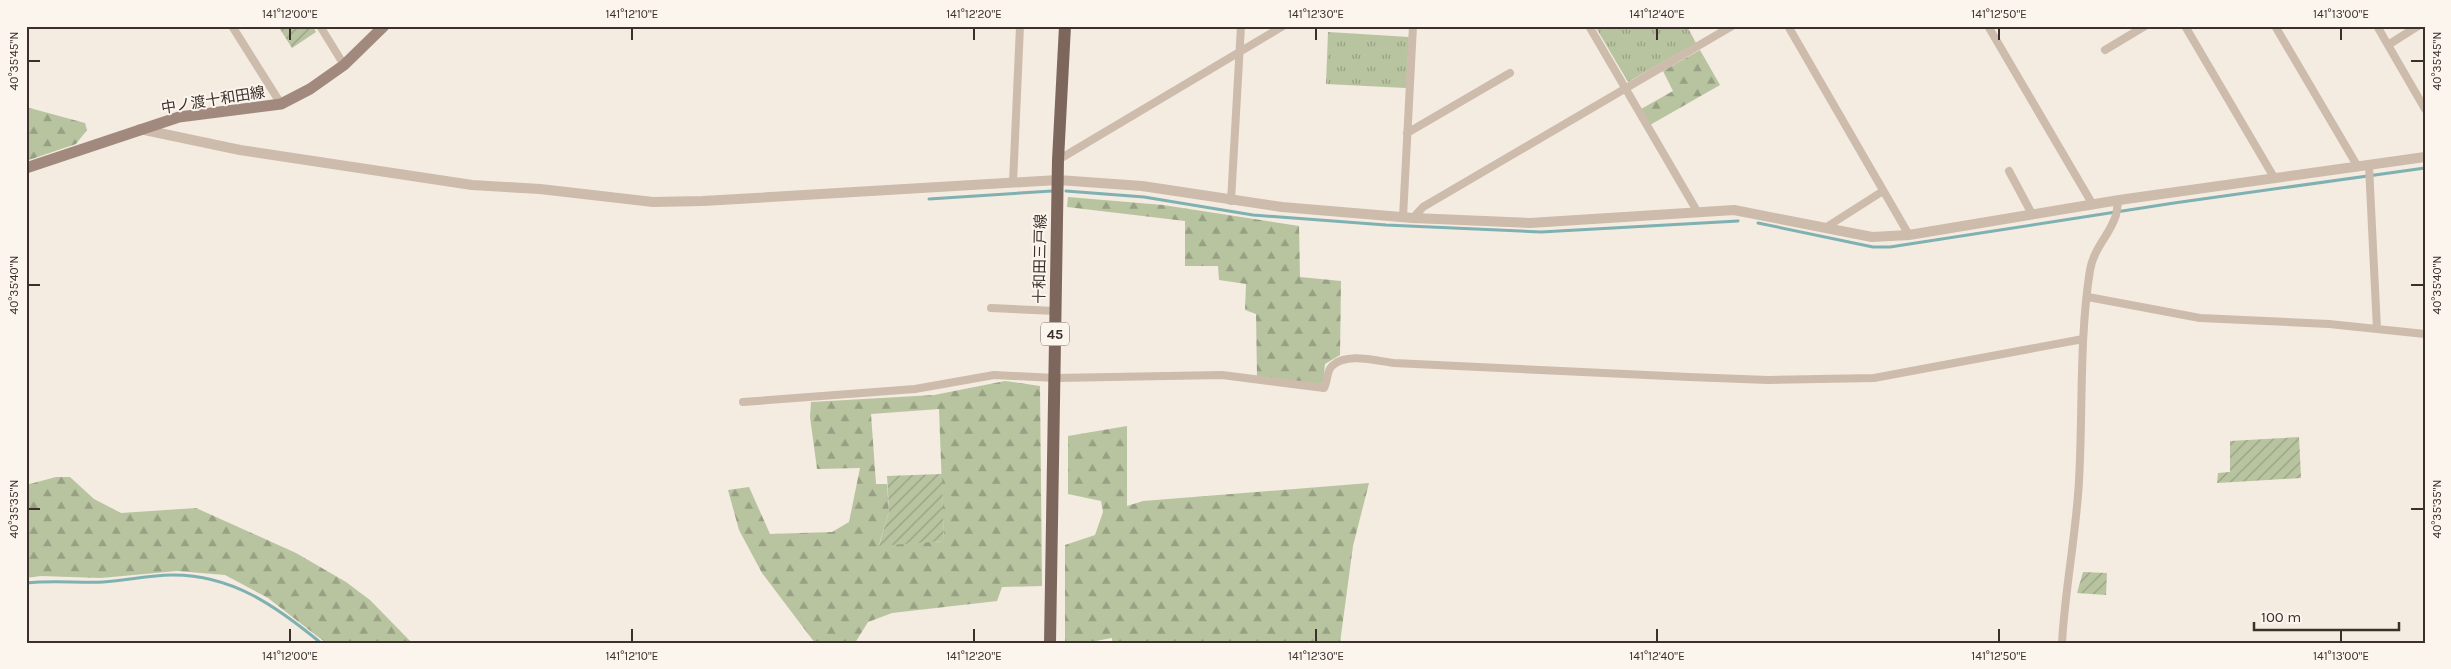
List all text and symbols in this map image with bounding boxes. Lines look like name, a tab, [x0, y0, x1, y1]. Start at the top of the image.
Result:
text: 141°12'00"E	[262, 7, 318, 21]
text: 141°12'10"E	[606, 7, 658, 21]
text: 141°12'20"E	[946, 7, 1002, 21]
text: 141°12'30"E	[1288, 7, 1344, 21]
text: 141°12'40"E	[1629, 7, 1685, 21]
text: 141°12'50"E	[1971, 7, 2027, 21]
text: 141°13'00"E	[2313, 7, 2369, 21]
text: 40°35'45"N	[7, 32, 21, 90]
text: 40°35'45"N	[2430, 32, 2444, 90]
street label: 中ノ渡十和田線	[160, 83, 266, 117]
street label: 十和田三戸線	[1030, 214, 1050, 304]
text: 40°35'40"N	[7, 255, 21, 315]
text: 40°35'40"N	[2430, 255, 2444, 315]
road number: 45	[1041, 322, 1069, 346]
text: 40°35'35"N	[7, 479, 21, 539]
text: 40°35'35"N	[2430, 479, 2444, 539]
scale bar	[2254, 599, 2398, 631]
text: 100 m	[2261, 608, 2301, 626]
text: 141°12'00"E	[262, 649, 318, 663]
text: 141°12'10"E	[606, 649, 658, 663]
text: 141°12'20"E	[946, 649, 1002, 663]
text: 141°12'30"E	[1288, 649, 1344, 663]
text: 141°12'40"E	[1629, 649, 1685, 663]
text: 141°12'50"E	[1971, 649, 2027, 663]
text: 141°13'00"E	[2313, 649, 2369, 663]

